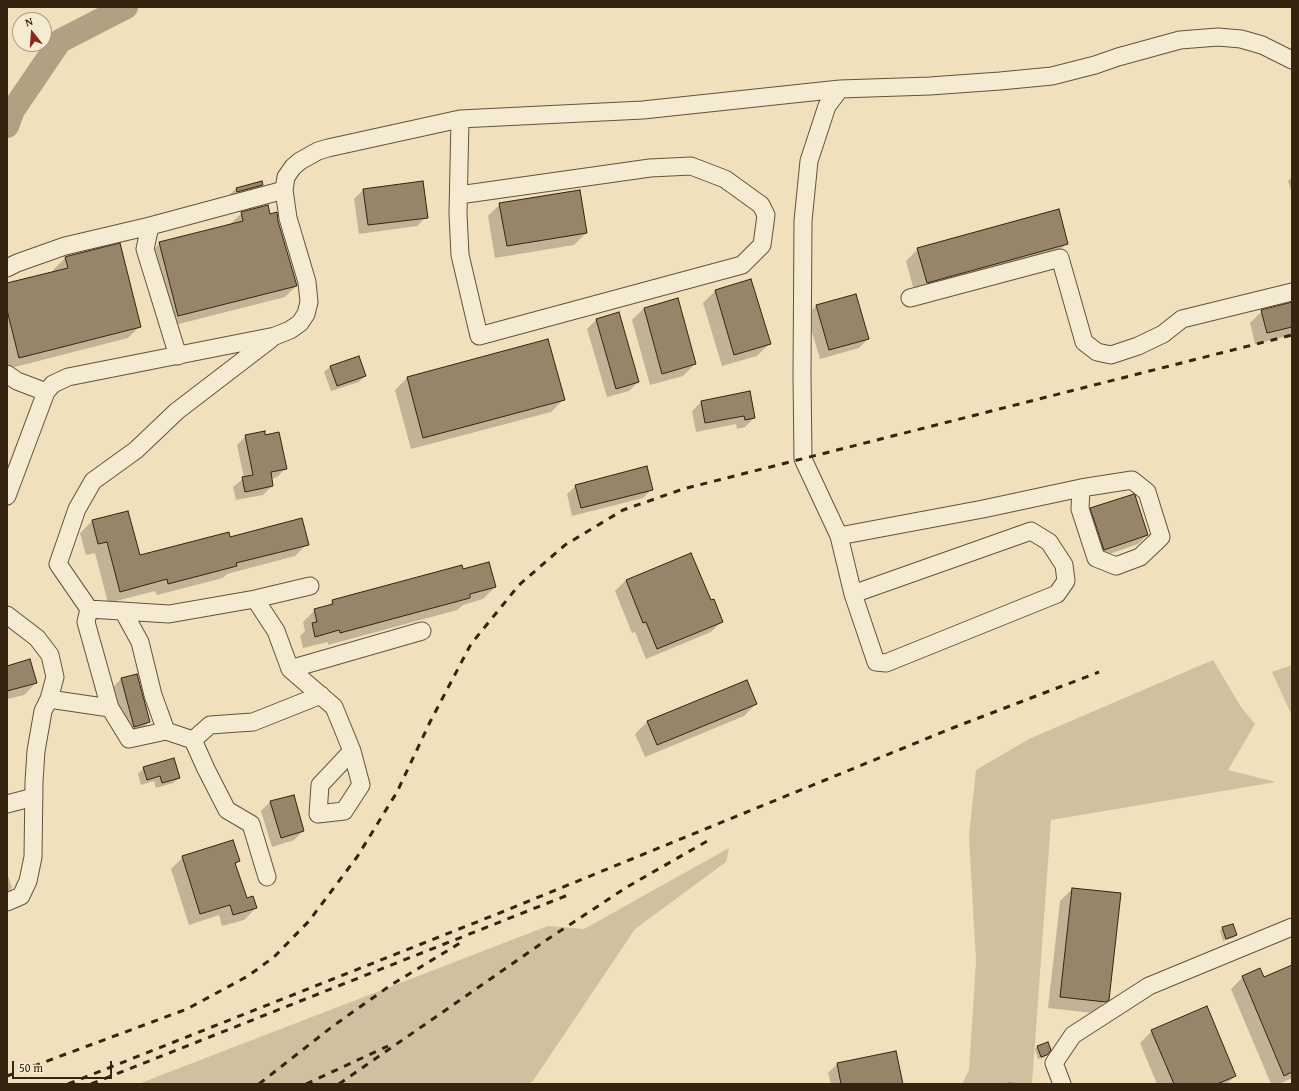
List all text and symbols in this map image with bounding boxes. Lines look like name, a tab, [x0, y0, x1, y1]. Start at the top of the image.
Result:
north arrow	[12, 12, 52, 52]
text: N	[23, 13, 35, 30]
scale bar	[14, 1053, 114, 1079]
text: 50 m	[19, 1059, 43, 1076]

